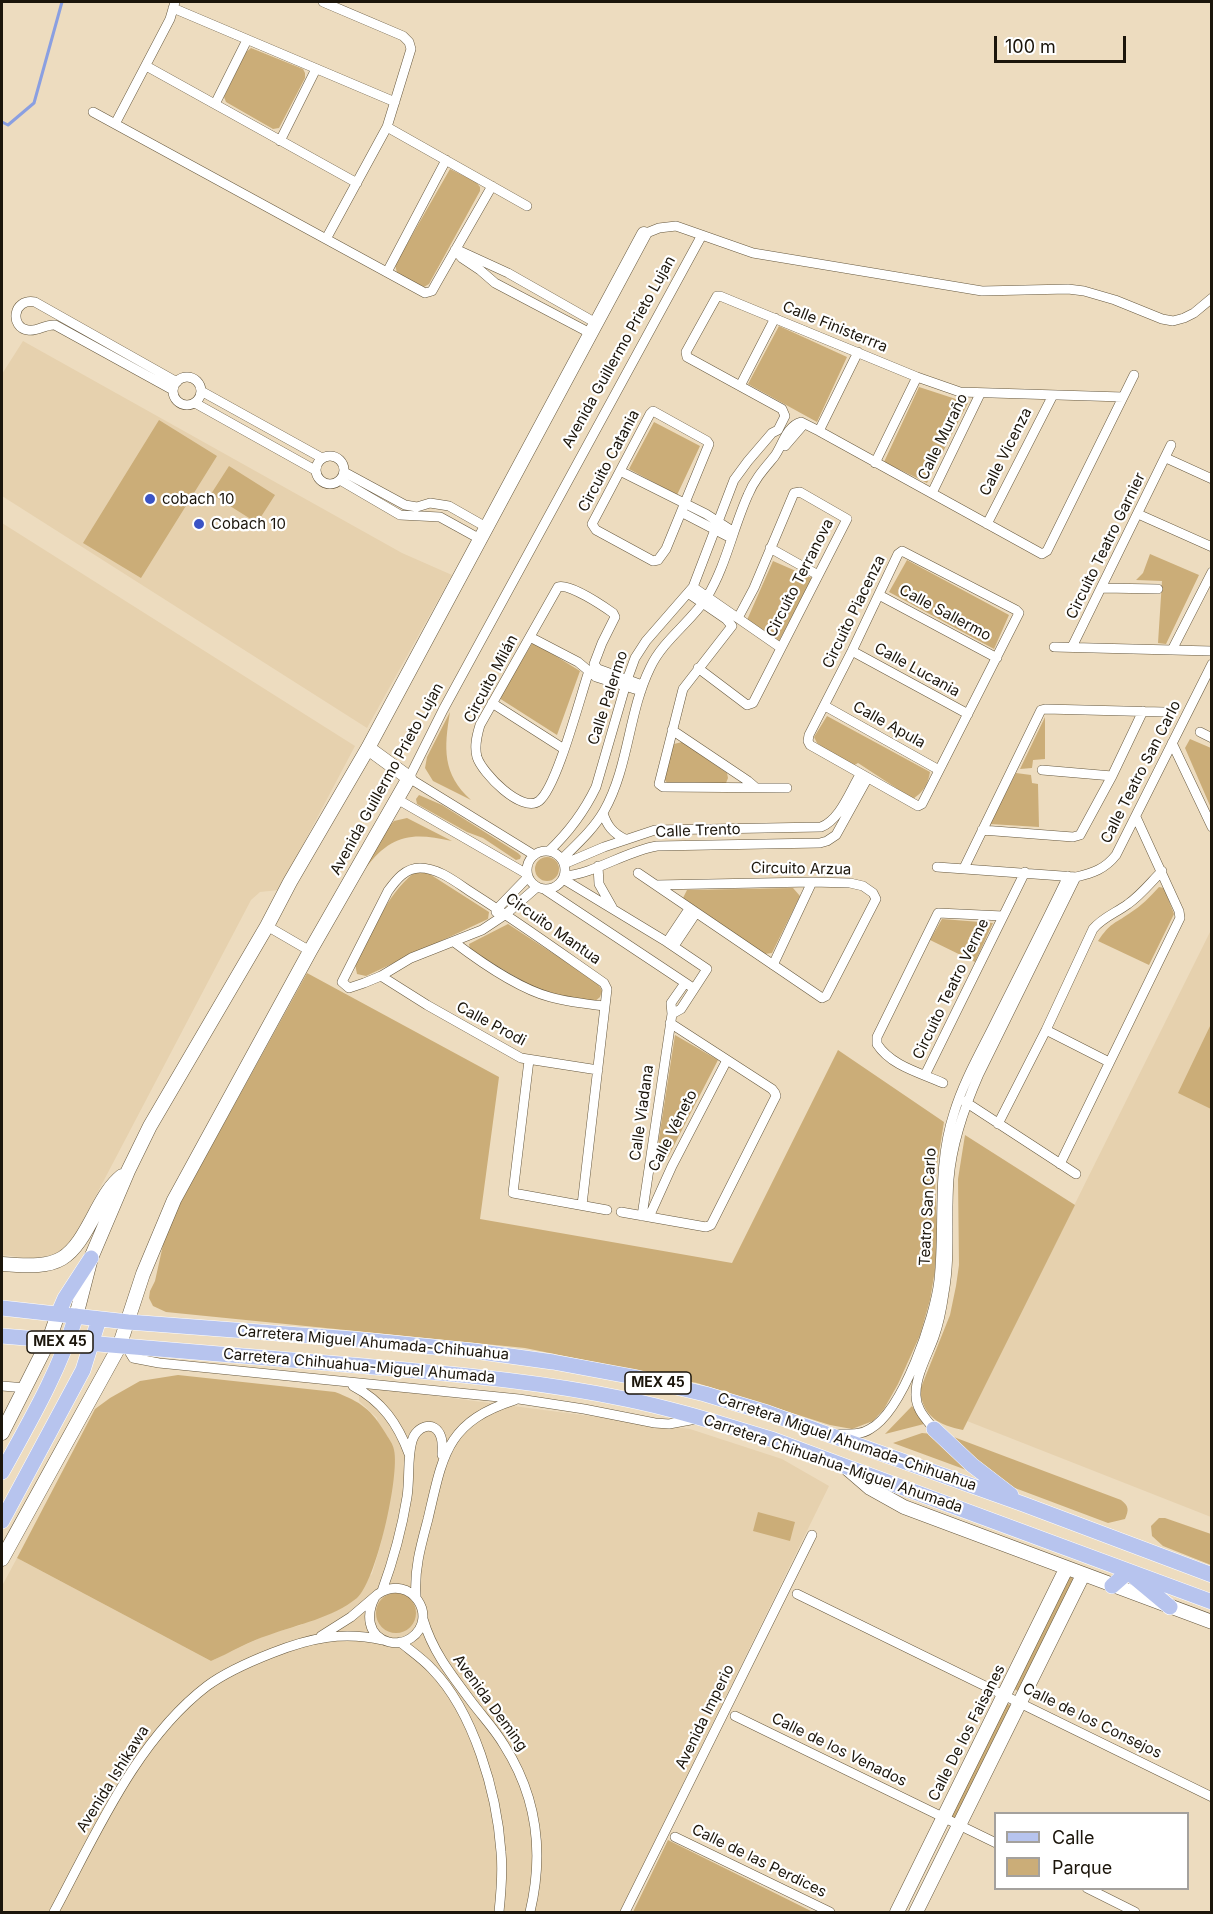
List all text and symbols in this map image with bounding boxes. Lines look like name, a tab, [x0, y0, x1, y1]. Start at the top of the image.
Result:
scale bar	[997, 24, 1129, 62]
text: 100 m	[1005, 36, 1056, 57]
street label: Avenida Guillermo Prieto Lujan	[559, 253, 679, 451]
street label: Calle Finisterrra	[780, 298, 890, 356]
street label: Calle Muraño	[914, 391, 972, 483]
street label: Calle Vicenza	[976, 405, 1036, 499]
street label: Circuito Catania	[575, 407, 643, 515]
street label: Circuito Teatro Garnier	[1063, 470, 1149, 622]
place label: cobach 10	[162, 490, 235, 508]
marker: cobach 10	[143, 492, 157, 506]
place label: Cobach 10	[211, 515, 286, 533]
street label: Circuito Terranova	[762, 516, 838, 640]
marker: Cobach 10	[192, 517, 206, 531]
street label: Circuito Piacenza	[819, 553, 889, 671]
street label: Calle Sallermo	[896, 581, 994, 645]
street label: Circuito Milán	[460, 632, 522, 726]
street label: Calle Lucania	[871, 639, 963, 701]
street label: Calle Palermo	[584, 649, 632, 747]
street label: Avenida Guillermo Prieto Lujan	[327, 680, 447, 878]
street label: Calle Apula	[850, 698, 928, 752]
street label: Calle Teatro San Carlo	[1097, 698, 1185, 846]
street label: Calle Trento	[655, 821, 741, 841]
street label: Circuito Arzua	[751, 859, 851, 879]
street label: Circuito Mantua	[502, 889, 604, 969]
street label: Circuito Teatro Verme	[909, 916, 993, 1062]
street label: Calle Prodi	[453, 998, 529, 1050]
street label: Calle Viadana	[626, 1064, 658, 1162]
street label: Calle Véneto	[645, 1087, 701, 1175]
street label: Teatro San Carlo	[916, 1147, 940, 1267]
street label: Carretera Miguel Ahumada-Chihuahua	[236, 1322, 510, 1364]
road number: MEX 45	[27, 1331, 93, 1353]
street label: Carretera Chihuahua-Miguel Ahumada	[222, 1345, 496, 1387]
road number: MEX 45	[625, 1372, 691, 1394]
street label: Carretera Miguel Ahumada-Chihuahua	[715, 1389, 979, 1495]
street label: Carretera Chihuahua-Miguel Ahumada	[701, 1411, 965, 1517]
street label: Avenida Deming	[449, 1651, 531, 1755]
street label: Avenida Imperio	[672, 1662, 738, 1772]
street label: Calle De los Faisanes	[925, 1662, 1009, 1804]
street label: Calle de los Consejos	[1020, 1679, 1164, 1763]
street label: Calle de los Venados	[768, 1709, 910, 1791]
street label: Avenida Ishikawa	[73, 1722, 153, 1836]
legend	[994, 1812, 1189, 1890]
street label: Calle de las Perdices	[689, 1821, 829, 1901]
text: Calle	[1052, 1827, 1094, 1848]
text: Parque	[1052, 1857, 1112, 1878]

